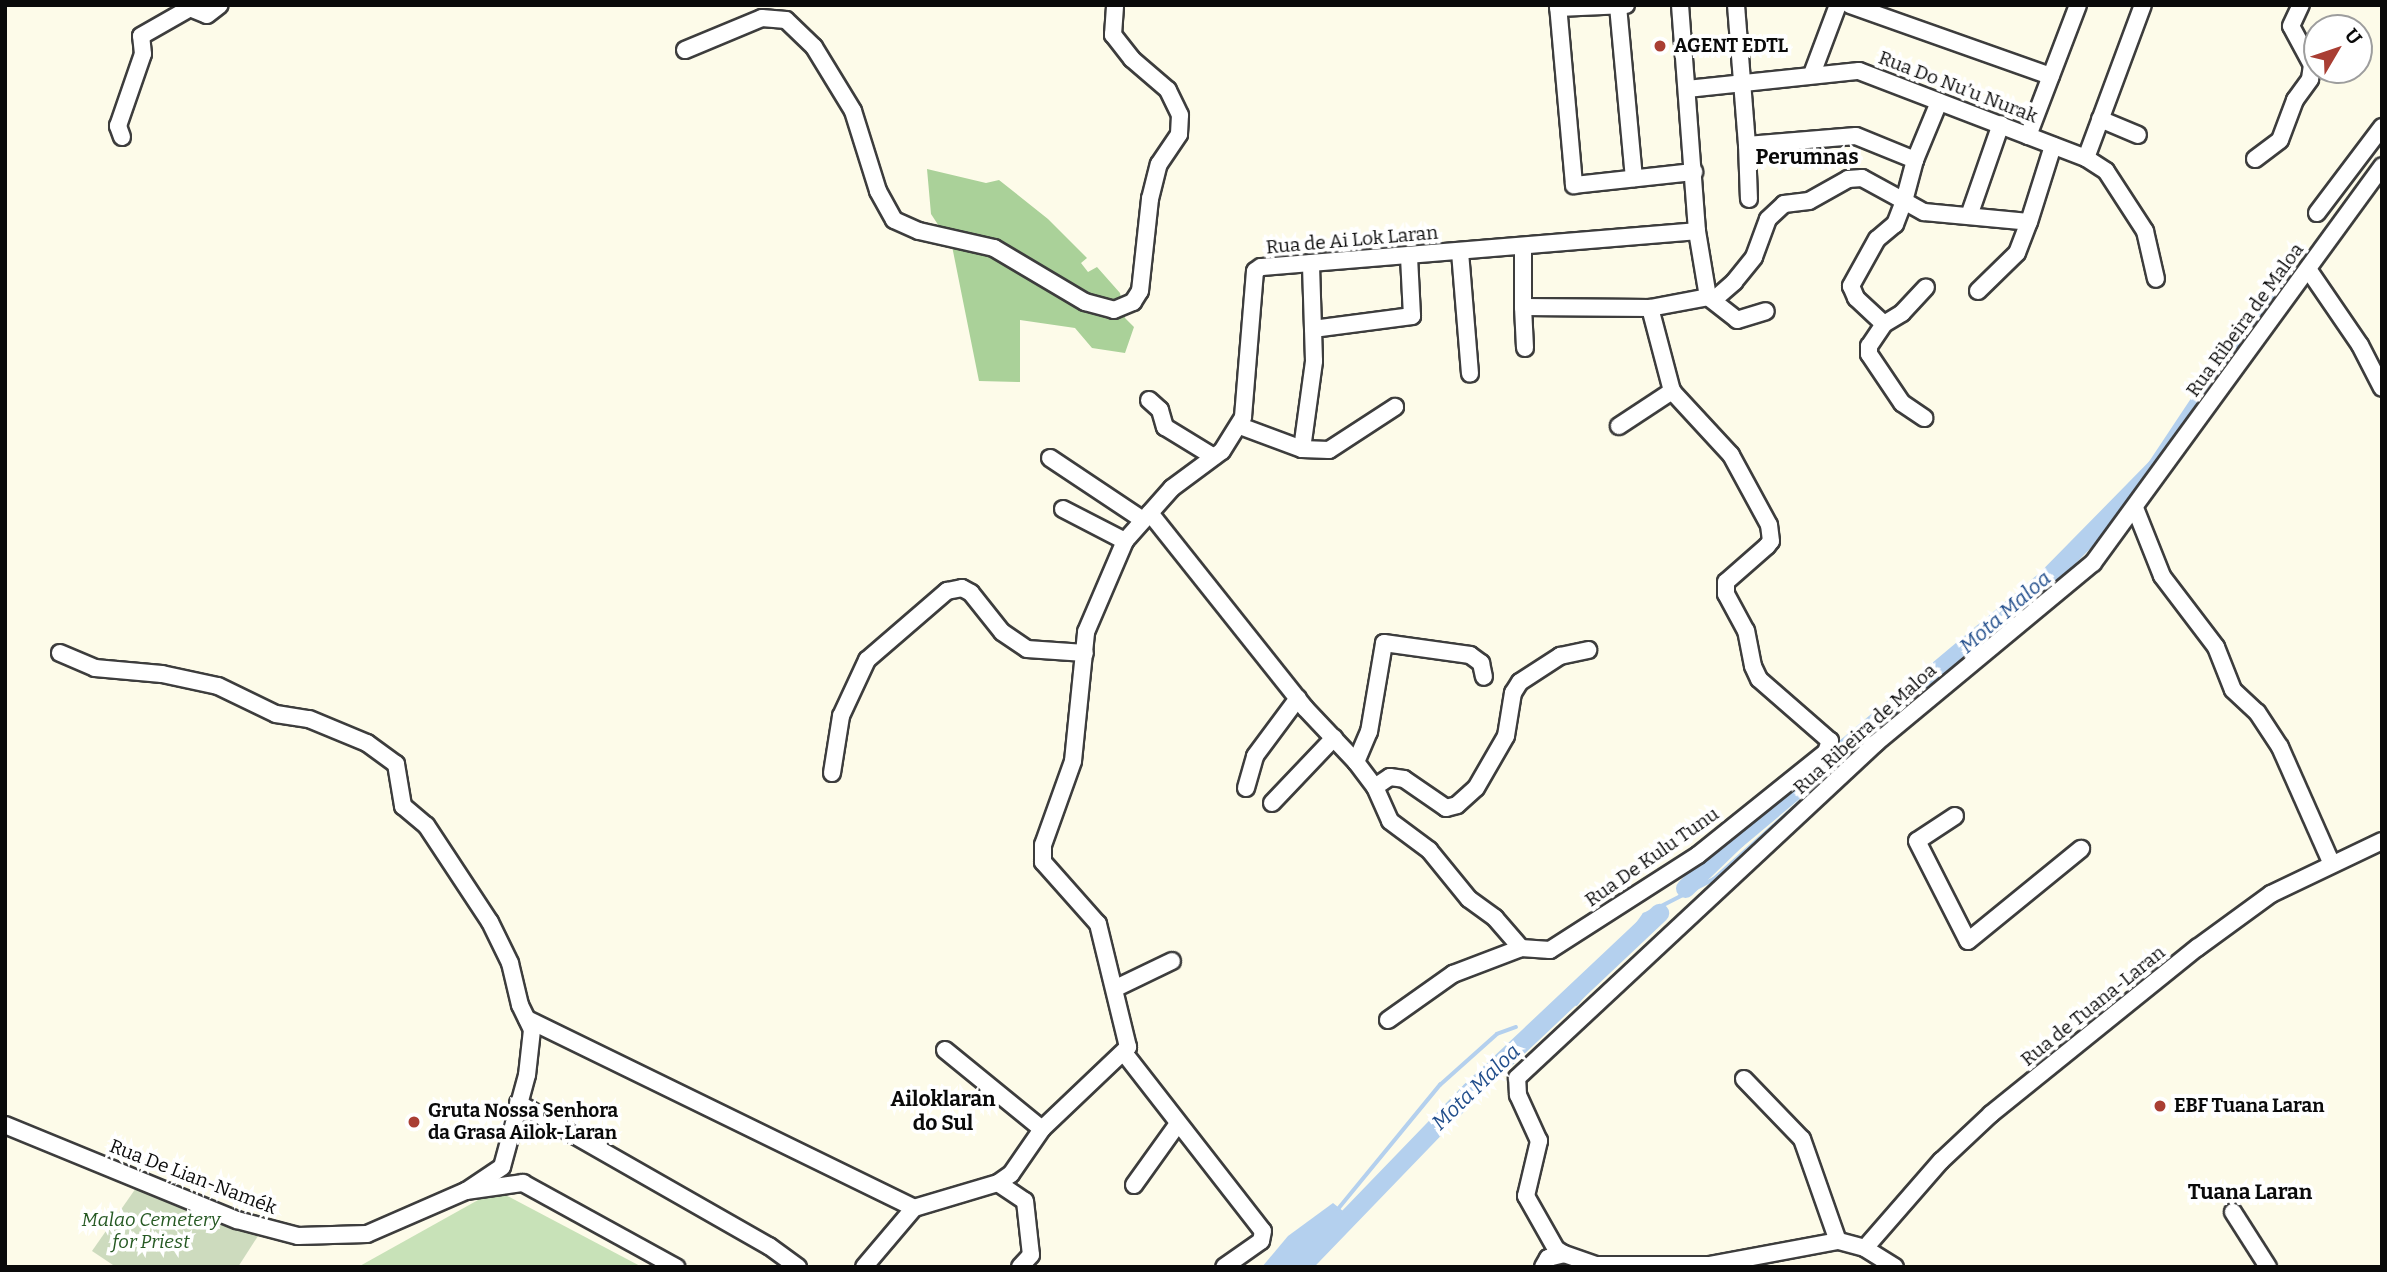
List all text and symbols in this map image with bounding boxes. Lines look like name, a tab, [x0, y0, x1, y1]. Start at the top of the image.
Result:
north arrow	[2303, 14, 2373, 84]
text: U	[2340, 24, 2367, 49]
place label: AGENT EDTL	[1674, 35, 1788, 57]
marker: AGENT EDTL	[1652, 38, 1668, 54]
street label: Rua Do Nu’u Nurak	[1875, 46, 2041, 128]
district label: Perumnas	[1756, 144, 1858, 170]
street label: Rua de Ai Lok Laran	[1265, 221, 1439, 259]
street label: Rua Ribeira de Maloa	[2182, 239, 2308, 401]
water label: Mota Maloa	[1954, 565, 2056, 659]
street label: Rua Ribeira de Maloa	[1789, 659, 1941, 799]
street label: Rua De Kulu Tunu	[1581, 802, 1723, 912]
street label: Rua de Tuana-Laran	[2016, 941, 2170, 1071]
water label: Mota Maloa	[1427, 1039, 1525, 1135]
district label: Ailoklaran do Sul	[890, 1086, 996, 1136]
place label: EBF Tuana Laran	[2174, 1095, 2324, 1117]
marker: EBF Tuana Laran	[2152, 1098, 2168, 1114]
place label: Gruta Nossa Senhora da Grasa Ailok-Laran	[428, 1100, 618, 1144]
marker: Gruta Nossa Senhora da Grasa Ailok-Laran	[406, 1114, 422, 1130]
street label: Rua De Lian-Namék	[106, 1135, 280, 1219]
district label: Tuana Laran	[2188, 1179, 2312, 1205]
park label: Malao Cemetery for Priest	[82, 1209, 220, 1253]

